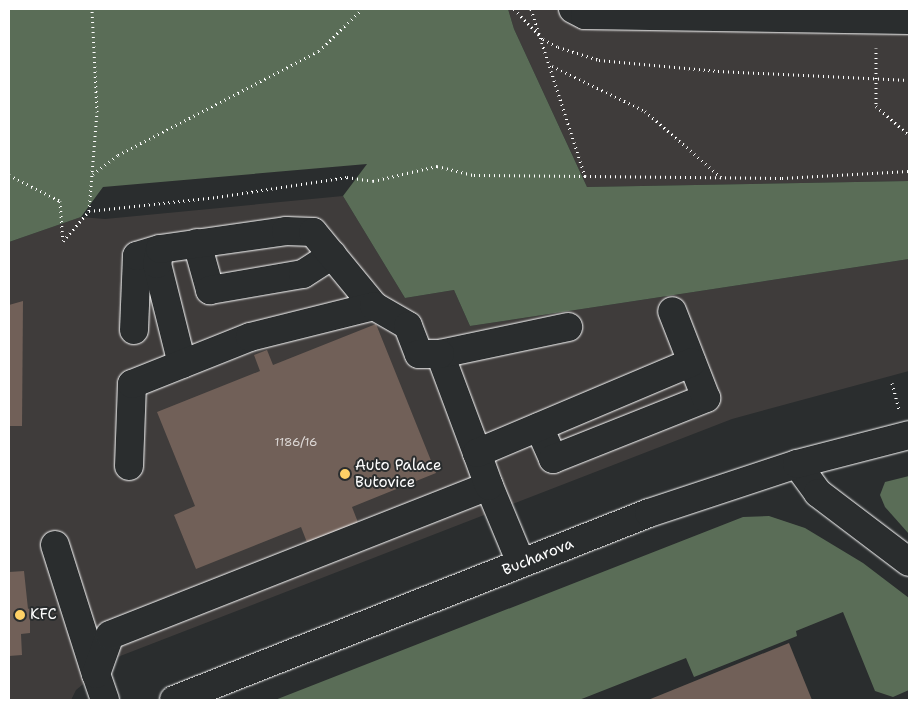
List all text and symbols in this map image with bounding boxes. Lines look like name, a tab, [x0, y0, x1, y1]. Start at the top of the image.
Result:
house number: 1186/16	[275, 436, 317, 450]
place label: Auto Palace Butovice	[355, 456, 441, 491]
marker: Auto Palace Butovice	[339, 468, 351, 480]
street label: Bucharova	[500, 535, 576, 579]
place label: KFC	[30, 606, 57, 624]
marker: KFC	[14, 609, 26, 621]

